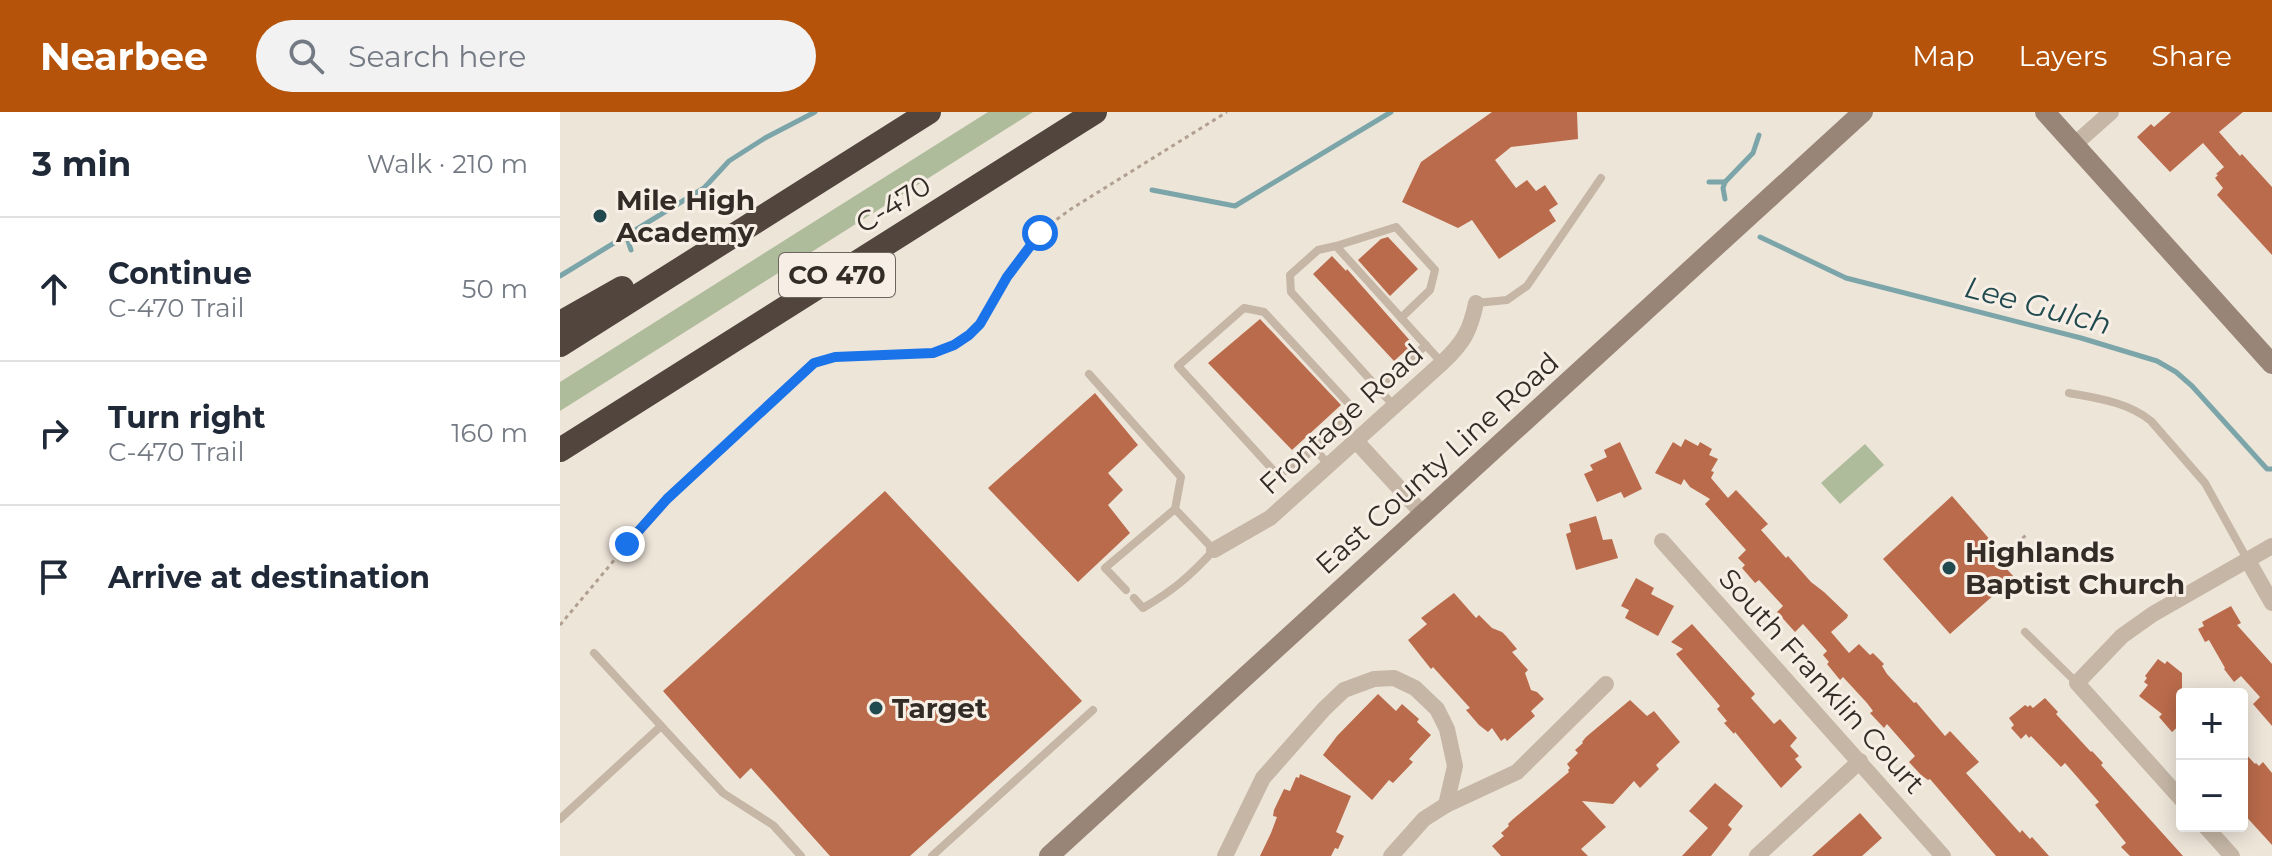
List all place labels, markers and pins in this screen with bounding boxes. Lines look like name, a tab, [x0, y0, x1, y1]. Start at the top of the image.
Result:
place label: Mile High Academy	[615, 183, 755, 249]
marker: Mile High Academy	[591, 207, 609, 225]
place label: Highlands Baptist Church	[1965, 535, 2185, 601]
marker: Highlands Baptist Church	[1940, 559, 1958, 577]
place label: Target	[892, 691, 987, 725]
marker: Target	[867, 699, 885, 717]

